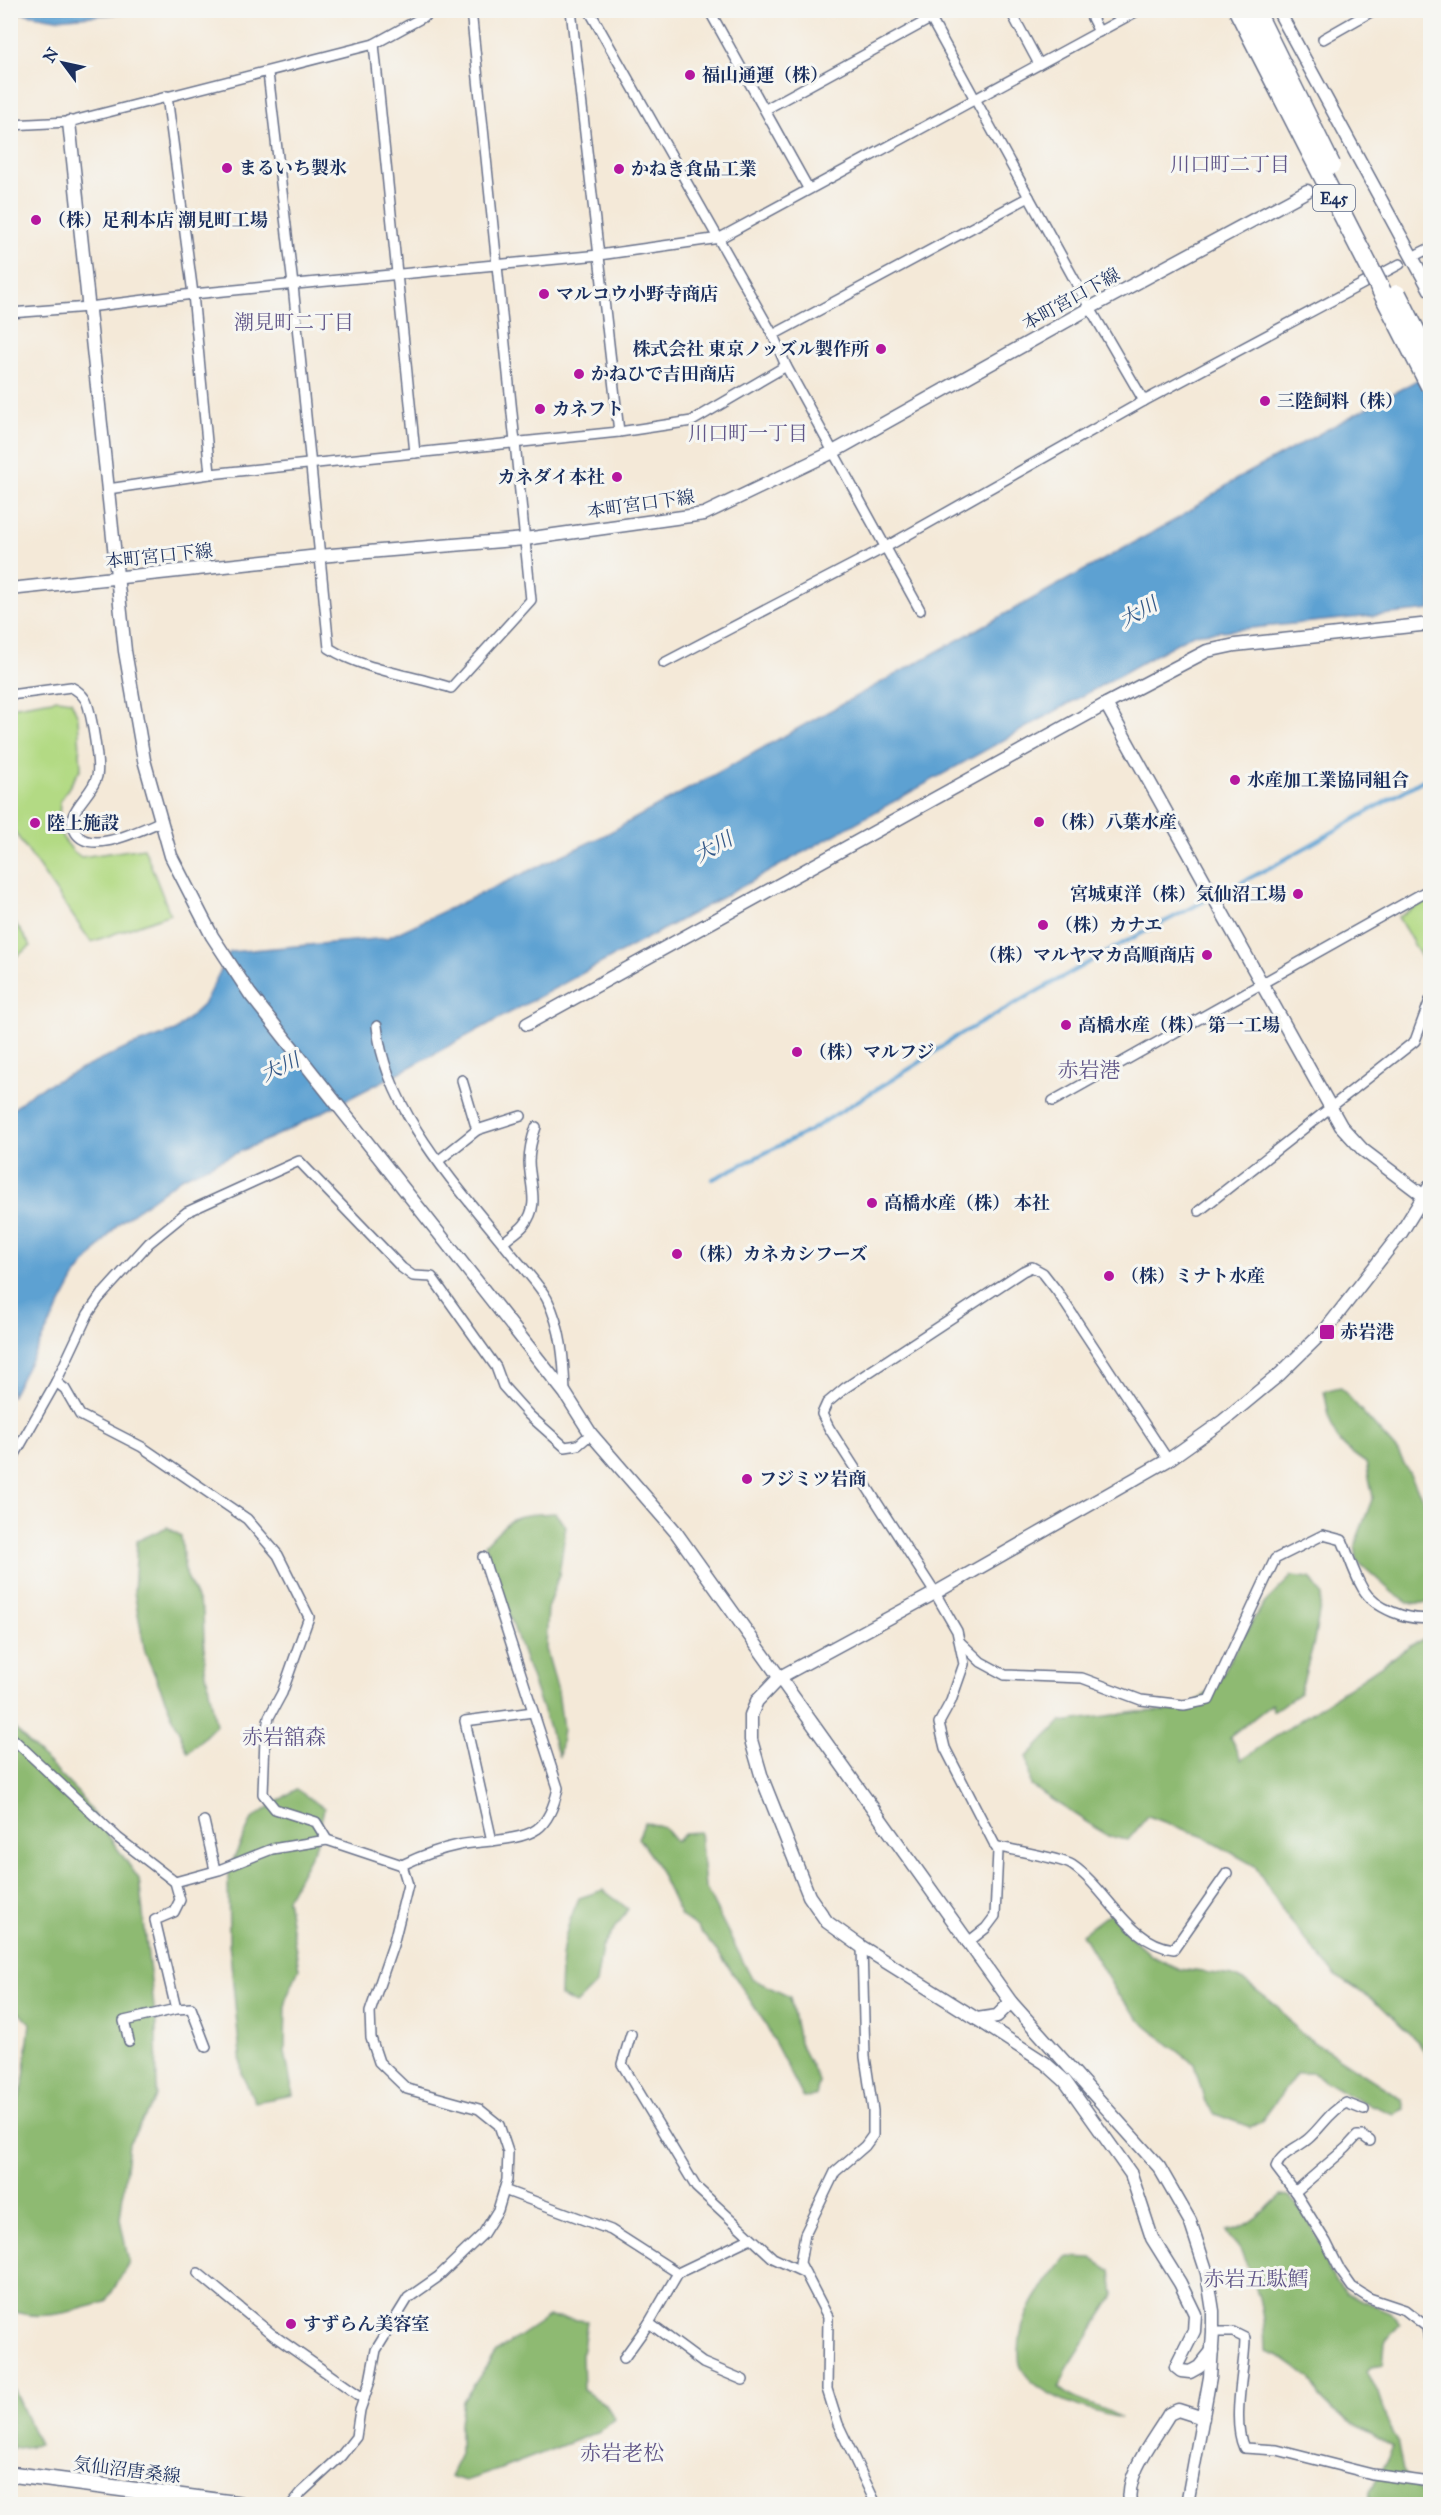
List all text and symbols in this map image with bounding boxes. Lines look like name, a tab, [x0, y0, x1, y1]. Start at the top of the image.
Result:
north arrow	[33, 33, 93, 93]
text: N	[39, 44, 63, 66]
place label: 福山通運（株）	[702, 64, 828, 86]
marker: 福山通運（株）	[683, 68, 697, 82]
district label: 川口町二丁目	[1170, 152, 1290, 176]
place label: まるいち製氷	[239, 157, 347, 179]
place label: かねき食品工業	[631, 158, 757, 180]
marker: まるいち製氷	[220, 161, 234, 175]
marker: かねき食品工業	[612, 162, 626, 176]
road number: E45	[1313, 185, 1355, 211]
place label: （株）足利本店 潮見町工場	[48, 209, 268, 231]
marker: （株）足利本店 潮見町工場	[29, 213, 43, 227]
street label: 本町宮口下線	[1018, 263, 1124, 335]
place label: マルコウ小野寺商店	[556, 283, 718, 305]
marker: マルコウ小野寺商店	[537, 287, 551, 301]
district label: 潮見町二丁目	[234, 310, 354, 334]
place label: 株式会社 東京ノッズル製作所	[632, 338, 869, 360]
marker: 株式会社 東京ノッズル製作所	[874, 342, 888, 356]
place label: かねひで吉田商店	[591, 363, 735, 385]
marker: かねひで吉田商店	[572, 367, 586, 381]
place label: 三陸飼料（株）	[1277, 390, 1403, 412]
marker: 三陸飼料（株）	[1258, 394, 1272, 408]
place label: カネフト	[552, 398, 624, 420]
marker: カネフト	[533, 402, 547, 416]
district label: 川口町一丁目	[688, 421, 808, 445]
place label: カネダイ本社	[497, 466, 605, 488]
marker: カネダイ本社	[610, 470, 624, 484]
street label: 本町宮口下線	[586, 486, 696, 522]
street label: 本町宮口下線	[104, 539, 214, 573]
water label: 大川	[1115, 591, 1163, 632]
place label: 水産加工業協同組合	[1247, 769, 1409, 791]
marker: 水産加工業協同組合	[1228, 773, 1242, 787]
place label: （株）八葉水産	[1051, 811, 1177, 833]
place label: 陸上施設	[47, 812, 119, 834]
marker: （株）八葉水産	[1032, 815, 1046, 829]
marker: 陸上施設	[28, 816, 42, 830]
water label: 大川	[690, 826, 738, 867]
place label: 宮城東洋（株）気仙沼工場	[1070, 883, 1286, 905]
marker: 宮城東洋（株）気仙沼工場	[1291, 887, 1305, 901]
place label: （株）カナエ	[1055, 914, 1162, 936]
marker: （株）カナエ	[1036, 918, 1050, 932]
place label: （株）マルヤマカ高順商店	[979, 944, 1195, 966]
marker: （株）マルヤマカ高順商店	[1200, 948, 1214, 962]
place label: 高橋水産（株） 第一工場	[1078, 1014, 1280, 1036]
marker: 高橋水産（株） 第一工場	[1059, 1018, 1073, 1032]
place label: （株）マルフジ	[809, 1041, 934, 1063]
marker: （株）マルフジ	[790, 1045, 804, 1059]
water label: 大川	[257, 1047, 305, 1086]
district label: 赤岩港	[1058, 1057, 1121, 1083]
place label: 高橋水産（株） 本社	[884, 1192, 1050, 1214]
marker: 高橋水産（株） 本社	[865, 1196, 879, 1210]
place label: （株）カネカシフーズ	[689, 1243, 868, 1265]
marker: （株）カネカシフーズ	[670, 1247, 684, 1261]
place label: （株）ミナト水産	[1121, 1265, 1265, 1287]
marker: （株）ミナト水産	[1102, 1269, 1116, 1283]
place label: 赤岩港	[1340, 1321, 1394, 1343]
marker: 赤岩港	[1318, 1323, 1336, 1341]
place label: フジミツ岩商	[759, 1468, 866, 1490]
marker: フジミツ岩商	[740, 1472, 754, 1486]
district label: 赤岩舘森	[242, 1724, 326, 1750]
district label: 赤岩五駄鱈	[1204, 2266, 1309, 2292]
place label: すずらん美容室	[303, 2313, 429, 2335]
marker: すずらん美容室	[284, 2317, 298, 2331]
district label: 赤岩老松	[580, 2440, 664, 2466]
street label: 気仙沼唐桑線	[72, 2453, 182, 2487]

